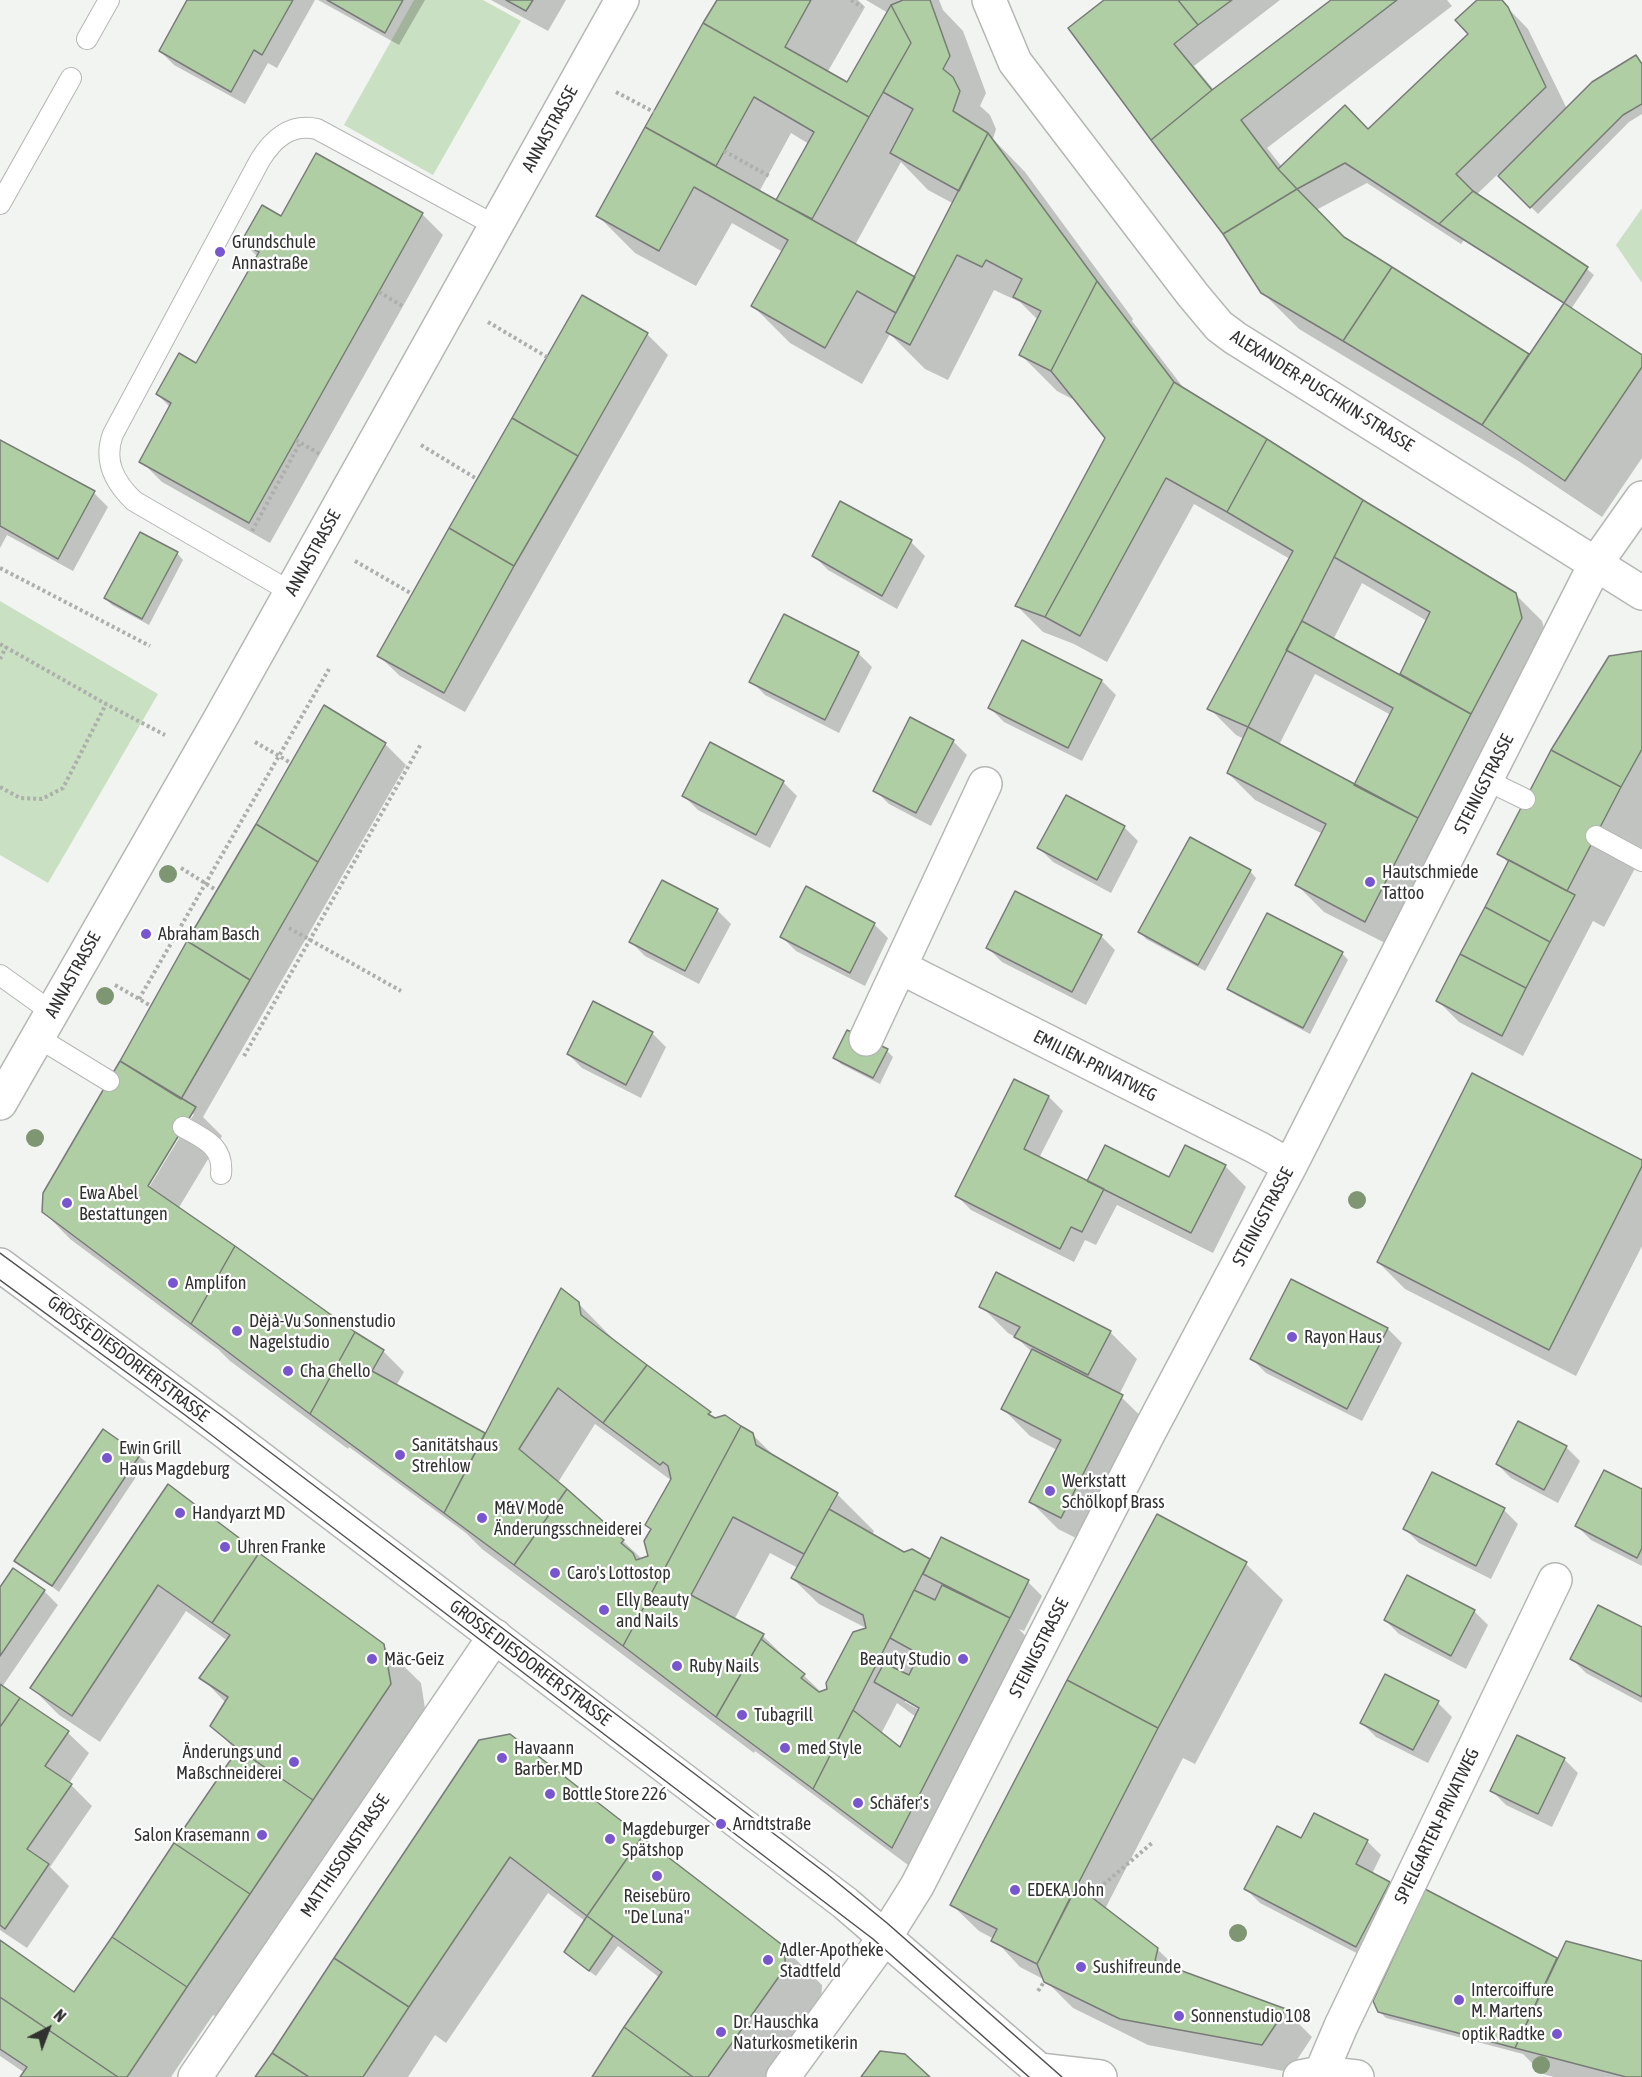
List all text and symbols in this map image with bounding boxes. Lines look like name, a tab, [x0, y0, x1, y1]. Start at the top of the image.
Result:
street label: ANNASTRASSE	[518, 82, 582, 176]
place label: Grundschule Annastraße	[232, 231, 316, 274]
marker: Grundschule Annastraße	[213, 245, 227, 259]
street label: ALEXANDER-PUSCHKIN-STRASSE	[1226, 326, 1418, 456]
street label: ANNASTRASSE	[281, 506, 345, 600]
street label: STEINIGSTRASSE	[1450, 731, 1518, 837]
place label: Hautschmiede Tattoo	[1382, 861, 1478, 904]
marker: Hautschmiede Tattoo	[1363, 875, 1377, 889]
place label: Abraham Basch	[158, 923, 260, 945]
marker: Abraham Basch	[139, 927, 153, 941]
street label: ANNASTRASSE	[41, 928, 105, 1022]
street label: EMILIEN-PRIVATWEG	[1030, 1026, 1160, 1106]
street label: STEINIGSTRASSE	[1228, 1164, 1298, 1270]
place label: Ewa Abel Bestattungen	[79, 1182, 168, 1224]
marker: Ewa Abel Bestattungen	[60, 1196, 74, 1210]
place label: Amplifon	[185, 1272, 246, 1294]
marker: Amplifon	[166, 1276, 180, 1290]
street label: GROSSE DIESDORFER STRASSE	[43, 1291, 213, 1427]
place label: Dèjà-Vu Sonnenstudio Nagelstudio	[249, 1310, 396, 1352]
marker: Dèjà-Vu Sonnenstudio Nagelstudio	[230, 1324, 244, 1338]
place label: Rayon Haus	[1304, 1326, 1382, 1348]
marker: Rayon Haus	[1285, 1330, 1299, 1344]
place label: Cha Chello	[300, 1360, 370, 1382]
marker: Cha Chello	[281, 1364, 295, 1378]
place label: Sanitätshaus Strehlow	[412, 1434, 498, 1476]
place label: Ewin Grill Haus Magdeburg	[119, 1437, 230, 1480]
marker: Sanitätshaus Strehlow	[393, 1448, 407, 1462]
marker: Ewin Grill Haus Magdeburg	[100, 1451, 114, 1465]
place label: Werkstatt Schölkopf Brass	[1062, 1470, 1165, 1512]
marker: Werkstatt Schölkopf Brass	[1043, 1484, 1057, 1498]
place label: M&V Mode Änderungsschneiderei	[494, 1497, 642, 1540]
place label: Handyarzt MD	[192, 1502, 285, 1524]
marker: Handyarzt MD	[173, 1506, 187, 1520]
marker: M&V Mode Änderungsschneiderei	[475, 1511, 489, 1525]
place label: Uhren Franke	[237, 1536, 326, 1558]
marker: Uhren Franke	[218, 1540, 232, 1554]
place label: Caro's Lottostop	[567, 1562, 671, 1584]
marker: Caro's Lottostop	[548, 1566, 562, 1580]
place label: Elly Beauty and Nails	[616, 1589, 689, 1632]
street label: GROSSE DIESDORFER STRASSE	[445, 1595, 615, 1731]
street label: STEINIGSTRASSE	[1005, 1595, 1073, 1701]
marker: Elly Beauty and Nails	[597, 1603, 611, 1617]
place label: Mäc-Geiz	[384, 1648, 444, 1670]
place label: Beauty Studio	[860, 1648, 951, 1670]
marker: Mäc-Geiz	[365, 1652, 379, 1666]
marker: Beauty Studio	[956, 1652, 970, 1666]
place label: Ruby Nails	[689, 1655, 759, 1677]
marker: Ruby Nails	[670, 1659, 684, 1673]
place label: Tubagrill	[754, 1704, 813, 1726]
marker: Tubagrill	[735, 1708, 749, 1722]
place label: Havaann Barber MD	[514, 1737, 583, 1780]
place label: med Style	[797, 1737, 862, 1759]
place label: Änderungs und Maßschneiderei	[176, 1741, 282, 1784]
marker: med Style	[778, 1741, 792, 1755]
street label: SPIELGARTEN-PRIVATWEG	[1390, 1745, 1484, 1907]
marker: Havaann Barber MD	[495, 1751, 509, 1765]
marker: Änderungs und Maßschneiderei	[287, 1755, 301, 1769]
place label: Bottle Store 226	[562, 1783, 667, 1805]
marker: Bottle Store 226	[543, 1787, 557, 1801]
street label: MATTHISSONSTRASSE	[296, 1791, 394, 1921]
place label: Schäfer's	[870, 1792, 929, 1814]
marker: Schäfer's	[851, 1796, 865, 1810]
place label: Arndtstraße	[733, 1813, 811, 1835]
marker: Arndtstraße	[714, 1817, 728, 1831]
place label: Magdeburger Spätshop	[622, 1818, 709, 1860]
place label: Salon Krasemann	[134, 1824, 250, 1846]
marker: Salon Krasemann	[255, 1828, 269, 1842]
marker: Magdeburger Spätshop	[603, 1832, 617, 1846]
marker: Reisebüro "De Luna"	[650, 1869, 664, 1883]
place label: EDEKA John	[1027, 1879, 1104, 1901]
marker: EDEKA John	[1008, 1883, 1022, 1897]
place label: Reisebüro "De Luna"	[624, 1885, 690, 1928]
place label: Adler-Apotheke Stadtfeld	[780, 1939, 884, 1982]
marker: Adler-Apotheke Stadtfeld	[761, 1953, 775, 1967]
place label: Sushifreunde	[1093, 1956, 1181, 1978]
marker: Sushifreunde	[1074, 1960, 1088, 1974]
place label: Intercoiffure M. Martens	[1471, 1979, 1554, 2022]
marker: Intercoiffure M. Martens	[1452, 1993, 1466, 2007]
north arrow	[18, 1999, 78, 2059]
place label: Sonnenstudio 108	[1191, 2005, 1311, 2027]
text: N	[51, 2006, 70, 2025]
marker: Sonnenstudio 108	[1172, 2009, 1186, 2023]
place label: Dr. Hauschka Naturkosmetikerin	[733, 2011, 858, 2054]
place label: optik Radtke	[1461, 2023, 1545, 2045]
marker: Dr. Hauschka Naturkosmetikerin	[714, 2025, 728, 2039]
marker: optik Radtke	[1550, 2027, 1564, 2041]

